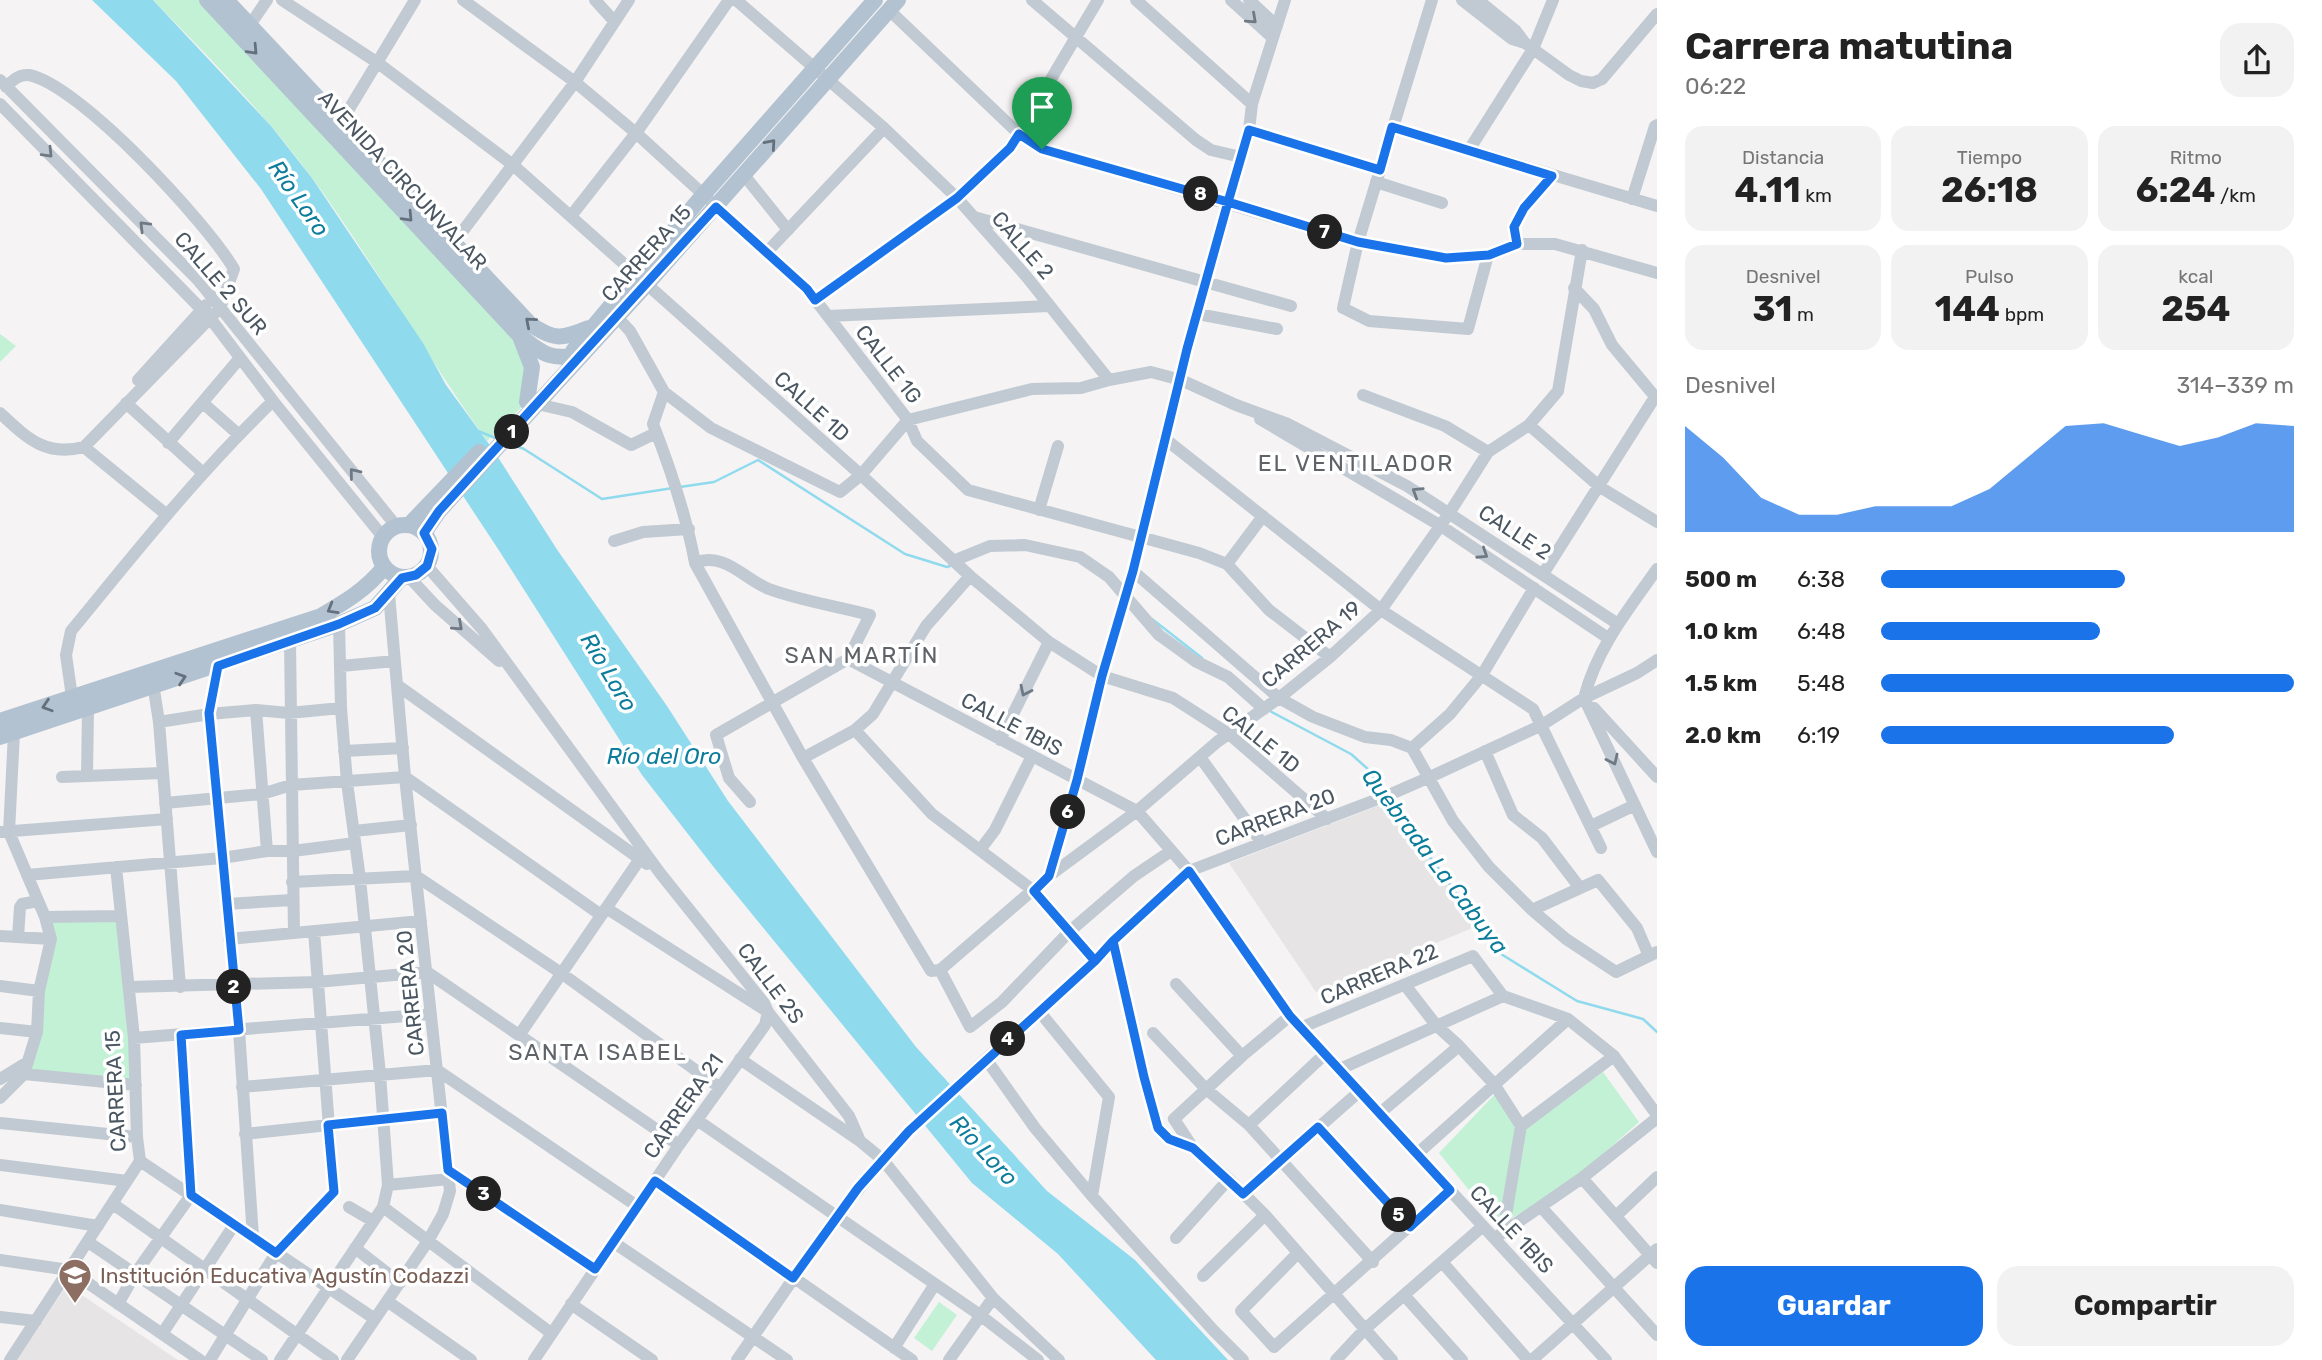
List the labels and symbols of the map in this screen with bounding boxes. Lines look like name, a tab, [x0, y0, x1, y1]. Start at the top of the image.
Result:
one-way arrow	[1244, 11, 1257, 23]
one-way arrow	[245, 42, 257, 55]
pin	[1012, 77, 1072, 149]
street label: AVENIDA CIRCUNVALAR	[313, 85, 493, 275]
one-way arrow	[762, 140, 775, 153]
one-way arrow	[39, 145, 52, 158]
water label: Río Loro	[263, 154, 335, 242]
pin: 8	[1184, 176, 1218, 212]
street label: CARRERA 15	[596, 199, 696, 307]
street label: CALLE 2	[987, 206, 1059, 284]
one-way arrow	[400, 209, 412, 222]
pin: 7	[1308, 215, 1342, 250]
one-way arrow	[139, 221, 152, 234]
street label: CALLE 2 SUR	[169, 226, 273, 340]
one-way arrow	[525, 318, 538, 330]
street label: CALLE 1G	[851, 320, 927, 408]
street label: CALLE 1D	[769, 366, 855, 446]
pin: 1	[494, 414, 530, 450]
district label: EL VENTILADOR	[1258, 449, 1454, 477]
one-way arrow	[350, 469, 363, 481]
one-way arrow	[1412, 487, 1425, 500]
street label: CALLE 2	[1474, 499, 1556, 565]
one-way arrow	[1475, 546, 1488, 558]
street label: CARRERA 19	[1256, 595, 1366, 693]
one-way arrow	[327, 601, 339, 614]
one-way arrow	[449, 617, 462, 630]
water label: Río Loro	[575, 628, 643, 716]
district label: SAN MARTÍN	[784, 641, 940, 669]
one-way arrow	[175, 672, 187, 686]
one-way arrow	[1019, 684, 1033, 696]
street label: CALLE 1BIS	[957, 687, 1067, 761]
one-way arrow	[41, 697, 53, 712]
street label: CALLE 1D	[1217, 700, 1305, 778]
water label: Río del Oro	[607, 742, 721, 770]
one-way arrow	[1605, 753, 1619, 765]
water label: Quebrada La Cabuya	[1356, 762, 1514, 960]
street label: CARRERA 20	[1212, 783, 1338, 851]
pin: 6	[1050, 794, 1086, 830]
street label: CARRERA 20	[391, 929, 429, 1057]
street label: CALLE 2S	[732, 938, 810, 1028]
street label: CARRERA 22	[1316, 938, 1442, 1010]
pin: 2	[216, 970, 252, 1004]
pin: 4	[990, 1021, 1026, 1056]
street label: CARRERA 15	[99, 1029, 131, 1153]
district label: SANTA ISABEL	[508, 1038, 688, 1066]
street label: CARRERA 21	[638, 1049, 728, 1163]
water label: Río Loro	[944, 1109, 1024, 1191]
pin: 3	[466, 1176, 502, 1212]
street label: CALLE 1BIS	[1465, 1180, 1559, 1278]
pin: 5	[1382, 1198, 1416, 1232]
school or university icon: Institución Educativa Agustín Codazzi	[56, 1256, 94, 1305]
place label: Institución Educativa Agustín Codazzi	[100, 1263, 469, 1288]

